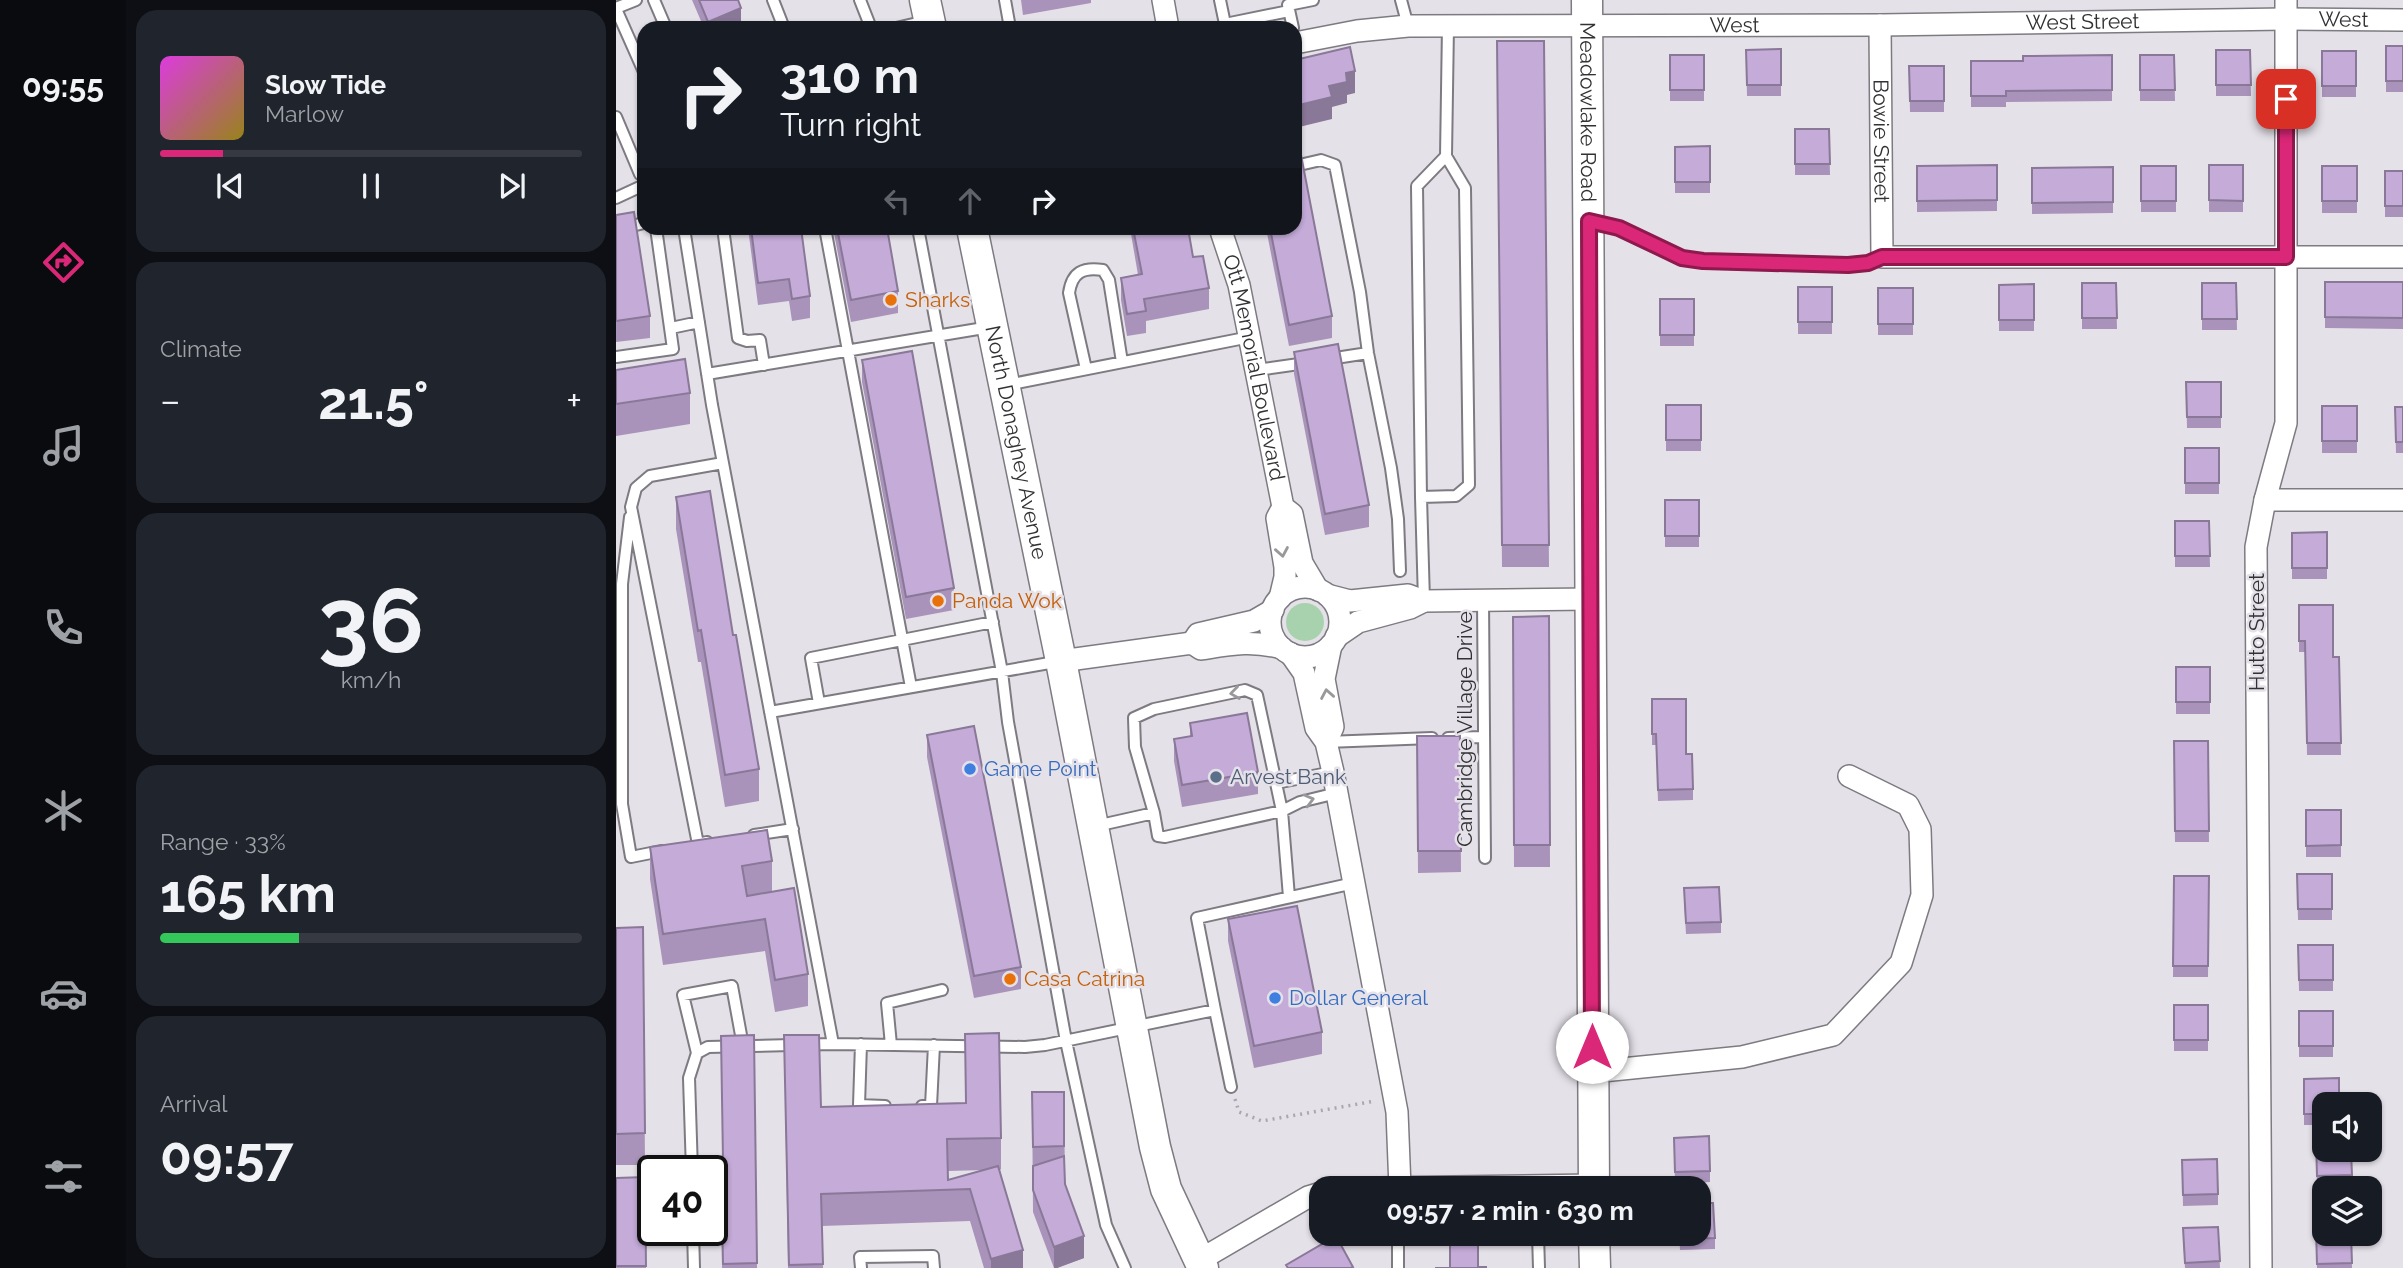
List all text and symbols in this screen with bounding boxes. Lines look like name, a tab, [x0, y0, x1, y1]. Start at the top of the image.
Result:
street label: West	[2318, 6, 2369, 32]
street label: West Street	[2026, 8, 2140, 35]
street label: West	[1710, 12, 1760, 37]
street label: Meadowlake Road	[1575, 22, 1601, 202]
text: 310 m	[780, 47, 919, 104]
icon: right	[665, 49, 756, 140]
text: 09:55	[22, 67, 104, 104]
pin	[2256, 69, 2316, 129]
text: Slow Tide	[265, 70, 386, 100]
street label: Bowie Street	[1868, 79, 1895, 203]
icon: arrive	[2267, 80, 2305, 118]
text: Marlow	[265, 100, 344, 127]
text: Turn right	[780, 106, 921, 143]
icon: previous	[211, 167, 249, 205]
icon: pause	[352, 167, 390, 205]
icon: next	[493, 167, 531, 205]
icon: left	[878, 182, 916, 220]
icon: ahead	[951, 182, 989, 220]
icon: right	[1024, 182, 1062, 220]
icon: directions	[39, 238, 88, 287]
street label: Ott Memorial Boulevard	[1218, 251, 1290, 483]
place label: Sharks	[905, 287, 970, 312]
marker: Sharks	[883, 292, 899, 308]
street label: North Donaghey Avenue	[980, 323, 1053, 562]
text: Climate	[160, 335, 242, 362]
text: 21.5°	[318, 370, 429, 431]
text: −	[160, 378, 180, 423]
text: +	[566, 378, 582, 423]
icon: music	[39, 421, 88, 470]
one-way arrow	[1274, 546, 1289, 558]
text: 36	[318, 567, 424, 674]
street label: Hutto Street	[2244, 573, 2269, 691]
place label: Panda Wok	[952, 588, 1062, 613]
marker: Panda Wok	[930, 593, 946, 609]
icon: phone	[39, 603, 88, 652]
street label: Cambridge Village Drive	[1452, 611, 1477, 847]
text: km/h	[341, 666, 401, 693]
one-way arrow	[1229, 685, 1241, 700]
one-way arrow	[1320, 688, 1335, 700]
place label: Game Point	[984, 756, 1097, 781]
marker: Game Point	[962, 761, 978, 777]
place label: Arvest Bank	[1230, 764, 1346, 789]
marker: Arvest Bank	[1208, 769, 1224, 785]
icon: climate	[39, 786, 88, 835]
one-way arrow	[1302, 794, 1314, 808]
text: Range · 33%	[160, 828, 286, 855]
text: 165 km	[160, 863, 336, 924]
place label: Casa Catrina	[1024, 966, 1145, 991]
icon: car	[39, 969, 88, 1018]
marker: Casa Catrina	[1002, 971, 1018, 987]
place label: Dollar General	[1289, 985, 1428, 1010]
marker: Dollar General	[1267, 990, 1283, 1006]
position arrow	[1555, 1010, 1629, 1084]
text: Arrival	[160, 1090, 227, 1117]
map controls	[2312, 1092, 2382, 1246]
button: sound	[2312, 1092, 2382, 1162]
text: 09:57	[160, 1125, 293, 1186]
icon: filters	[39, 1152, 88, 1201]
speed limit sign: 40	[637, 1155, 728, 1246]
button: layers	[2312, 1176, 2382, 1246]
text: 09:57 · 2 min · 630 m	[1386, 1196, 1634, 1226]

